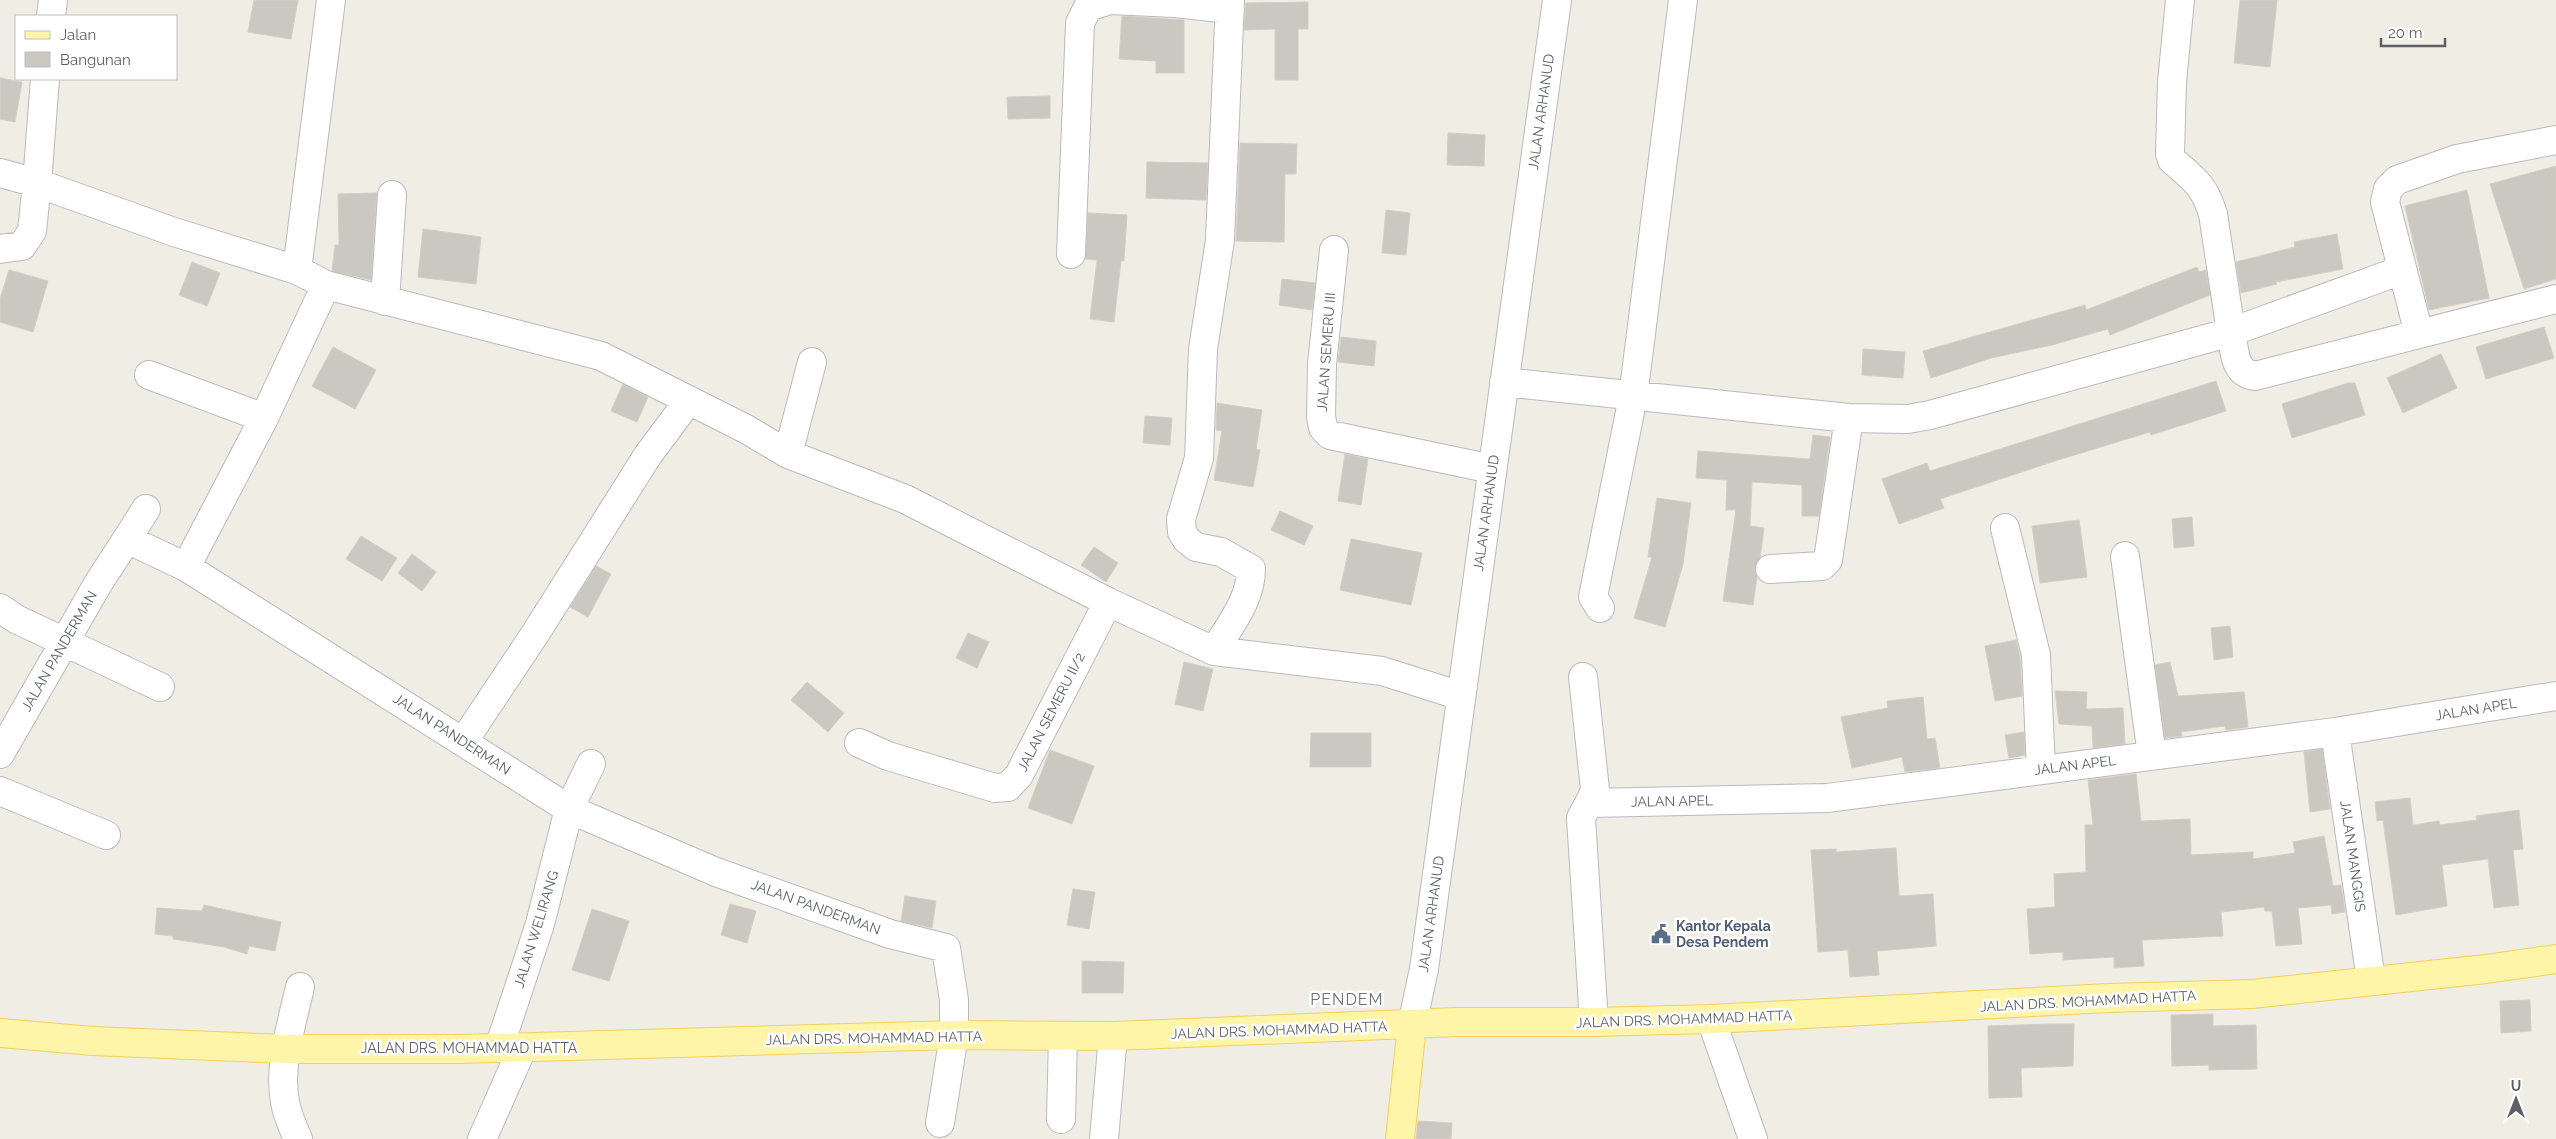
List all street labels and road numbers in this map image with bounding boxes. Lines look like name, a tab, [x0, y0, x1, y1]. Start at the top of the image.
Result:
street label: JALAN ARHANUD	[1525, 53, 1557, 171]
street label: JALAN SEMERU III	[1314, 292, 1338, 412]
street label: JALAN ARHANUD	[1470, 454, 1502, 572]
street label: JALAN PANDERMAN	[18, 588, 100, 714]
street label: JALAN SEMERU II/2	[1014, 650, 1088, 774]
street label: JALAN PANDERMAN	[390, 690, 514, 778]
street label: JALAN APEL	[2434, 695, 2518, 723]
street label: JALAN APEL	[2033, 752, 2117, 778]
street label: JALAN APEL	[1631, 792, 1713, 810]
street label: JALAN MANGGIS	[2337, 799, 2369, 913]
street label: JALAN ARHANUD	[1415, 855, 1447, 973]
street label: JALAN WELIRANG	[511, 868, 561, 990]
street label: JALAN PANDERMAN	[749, 876, 883, 938]
street label: JALAN DRS. MOHAMMAD HATTA	[1979, 987, 2197, 1015]
street label: JALAN DRS. MOHAMMAD HATTA	[1576, 1007, 1793, 1031]
street label: JALAN DRS. MOHAMMAD HATTA	[1171, 1018, 1388, 1042]
street label: JALAN DRS. MOHAMMAD HATTA	[766, 1028, 983, 1048]
street label: JALAN DRS. MOHAMMAD HATTA	[361, 1040, 578, 1056]

